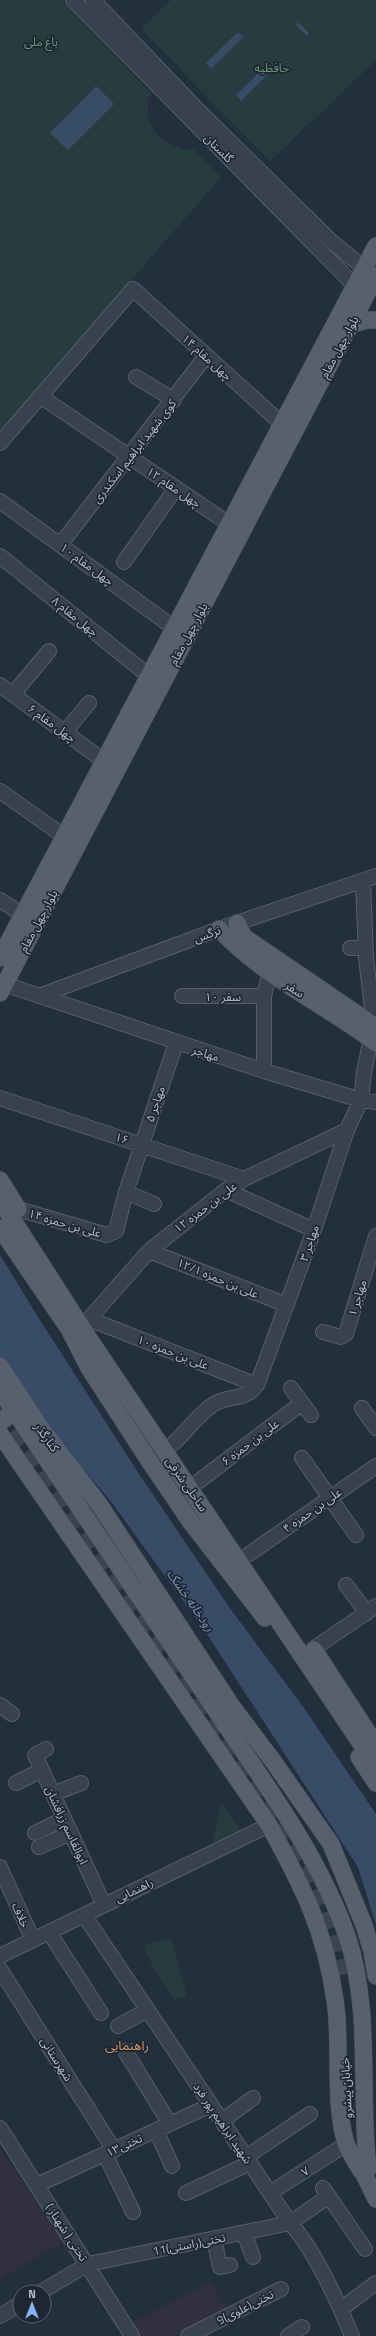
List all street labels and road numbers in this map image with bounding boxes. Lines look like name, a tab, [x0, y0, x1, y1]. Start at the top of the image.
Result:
street label: گلستان	[200, 129, 239, 168]
street label: بلوار چهل مقام	[315, 312, 363, 382]
street label: چهل مقام ۱۴	[177, 329, 237, 385]
street label: کوی شهید ابراهیم اسکندری	[87, 394, 182, 507]
street label: چهل مقام ۱۲	[143, 462, 205, 512]
street label: چهل مقام ۱۰	[56, 538, 118, 590]
street label: چهل مقام ۸	[47, 591, 103, 641]
street label: بلوار چهل مقام	[164, 599, 212, 669]
street label: چهل مقام ۶	[24, 699, 80, 747]
street label: بلوار چهل مقام	[14, 886, 62, 956]
street label: نرگس	[191, 920, 223, 948]
street label: سفر	[281, 975, 309, 1002]
street label: ۱۰ سفر	[205, 987, 241, 1006]
street label: مهاجر	[189, 1039, 222, 1066]
street label: ۵ مهاجر	[140, 1083, 170, 1125]
street label: ۱۶	[113, 1127, 131, 1149]
street label: ۱۲ علی بن حمزه	[169, 1177, 241, 1237]
street label: ۱۴ علی بن حمزه	[26, 1203, 104, 1243]
street label: ۳ مهاجر	[294, 1222, 324, 1264]
street label: ۱۲/۱ علی بن حمزه	[174, 1253, 262, 1303]
street label: ۱ مهاجر	[342, 1277, 372, 1319]
street label: ۱۰ علی بن حمزه	[134, 1330, 212, 1374]
street label: ۶ علی بن حمزه	[217, 1414, 283, 1470]
street label: کنارگذر	[29, 1418, 65, 1456]
street label: ساحلی شرقی	[161, 1453, 213, 1515]
street label: ۴ علی بن حمزه	[279, 1483, 345, 1537]
street label: ابوالقاسم زرافشان	[41, 1783, 94, 1867]
street label: راهنمایی	[111, 1873, 157, 1907]
street label: خلاف	[7, 1899, 35, 1931]
street label: شهرستانی	[36, 2033, 78, 2085]
street label: خیابان پیشرو	[335, 2057, 357, 2119]
street label: شهید ابراهیم پور فرد	[189, 2078, 257, 2168]
street label: تختی۱۳	[103, 2128, 146, 2162]
street label: ۷	[297, 2161, 313, 2181]
street label: تختی ( شهناز )	[41, 2199, 93, 2265]
street label: 11تختی(راستی)	[151, 2228, 228, 2260]
street label: 9تختی(علوی)	[213, 2284, 277, 2330]

